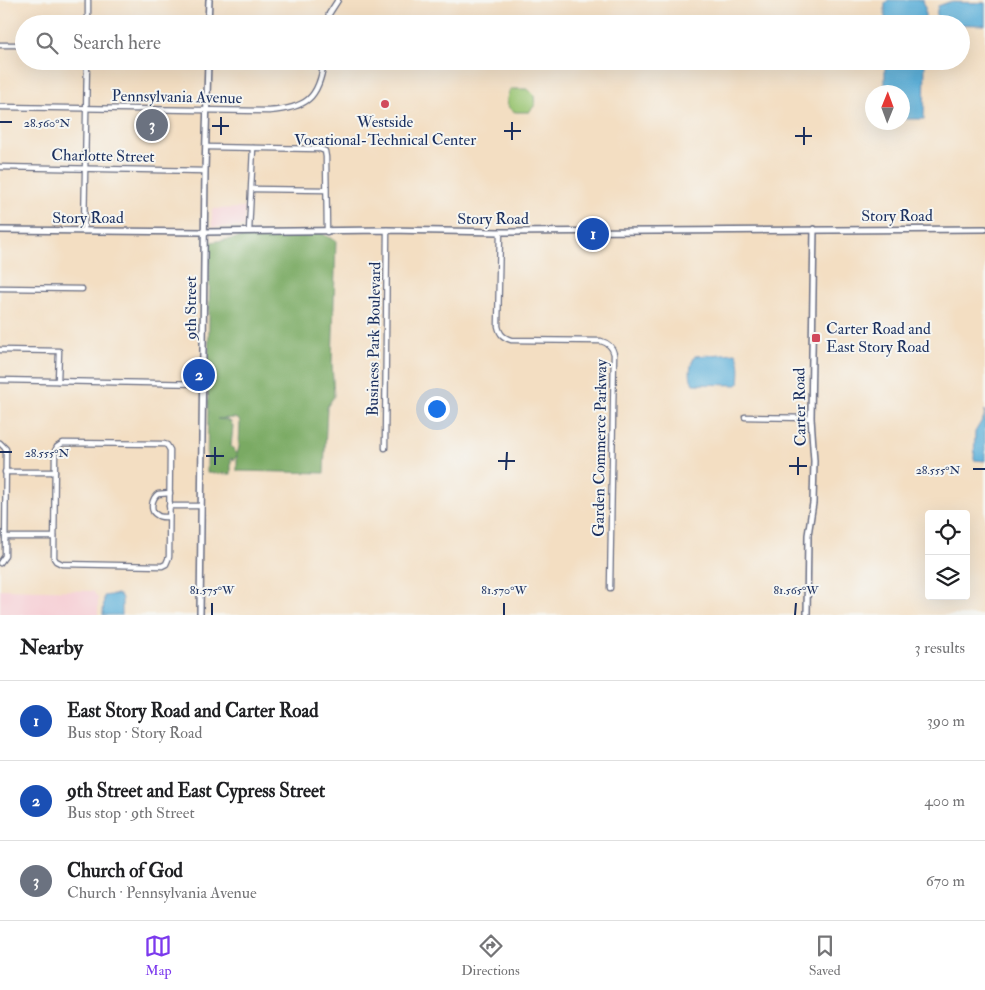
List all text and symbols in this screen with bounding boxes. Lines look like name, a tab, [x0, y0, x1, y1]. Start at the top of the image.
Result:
search box	[15, 15, 970, 70]
icon: search	[33, 29, 61, 57]
text: Search here	[73, 31, 161, 55]
north arrow	[865, 85, 910, 130]
street label: Pennsylvania Avenue	[111, 86, 243, 108]
marker: Westside Vocational-Technical Center	[379, 98, 391, 110]
pin: 3	[136, 106, 168, 144]
place label: Westside Vocational-Technical Center	[294, 112, 476, 150]
text: 28.560°N	[24, 116, 70, 131]
street label: Charlotte Street	[51, 145, 155, 167]
street label: Story Road	[861, 206, 933, 226]
street label: Story Road	[52, 208, 124, 228]
street label: Story Road	[457, 209, 529, 229]
pin: 1	[577, 215, 609, 253]
street label: Business Park Boulevard	[363, 261, 385, 416]
street label: 9th Street	[181, 276, 201, 341]
place label: Carter Road and East Story Road	[826, 319, 931, 357]
marker: Carter Road and East Story Road	[810, 332, 822, 344]
pin: 2	[183, 356, 215, 394]
street label: Garden Commerce Parkway	[588, 358, 612, 537]
street label: Carter Road	[789, 367, 811, 447]
your location	[424, 396, 450, 422]
text: 28.555°N	[25, 446, 70, 461]
text: 28.555°N	[916, 463, 961, 478]
map controls	[925, 510, 970, 600]
button: locate	[925, 510, 970, 555]
button: layers	[925, 555, 970, 600]
text: 81.575°W	[190, 583, 235, 598]
text: 81.570°W	[481, 583, 527, 598]
text: 81.565°W	[773, 583, 819, 598]
text: Nearby	[20, 634, 83, 661]
text: 3 results	[914, 638, 965, 658]
text: East Story Road and Carter Road	[67, 699, 319, 723]
text: 1	[33, 711, 39, 731]
text: 390 m	[927, 711, 965, 731]
text: Bus stop · Story Road	[67, 723, 202, 743]
text: 9th Street and East Cypress Street	[67, 779, 325, 803]
text: 2	[32, 791, 40, 811]
text: 400 m	[924, 791, 965, 811]
text: Bus stop · 9th Street	[67, 803, 195, 823]
text: Church of God	[67, 859, 183, 883]
text: 3	[33, 871, 39, 891]
text: 670 m	[926, 871, 965, 891]
text: Church · Pennsylvania Avenue	[67, 883, 257, 903]
tab: Map	[144, 932, 172, 979]
tab: Directions	[461, 932, 520, 979]
tab: Saved	[809, 932, 841, 979]

